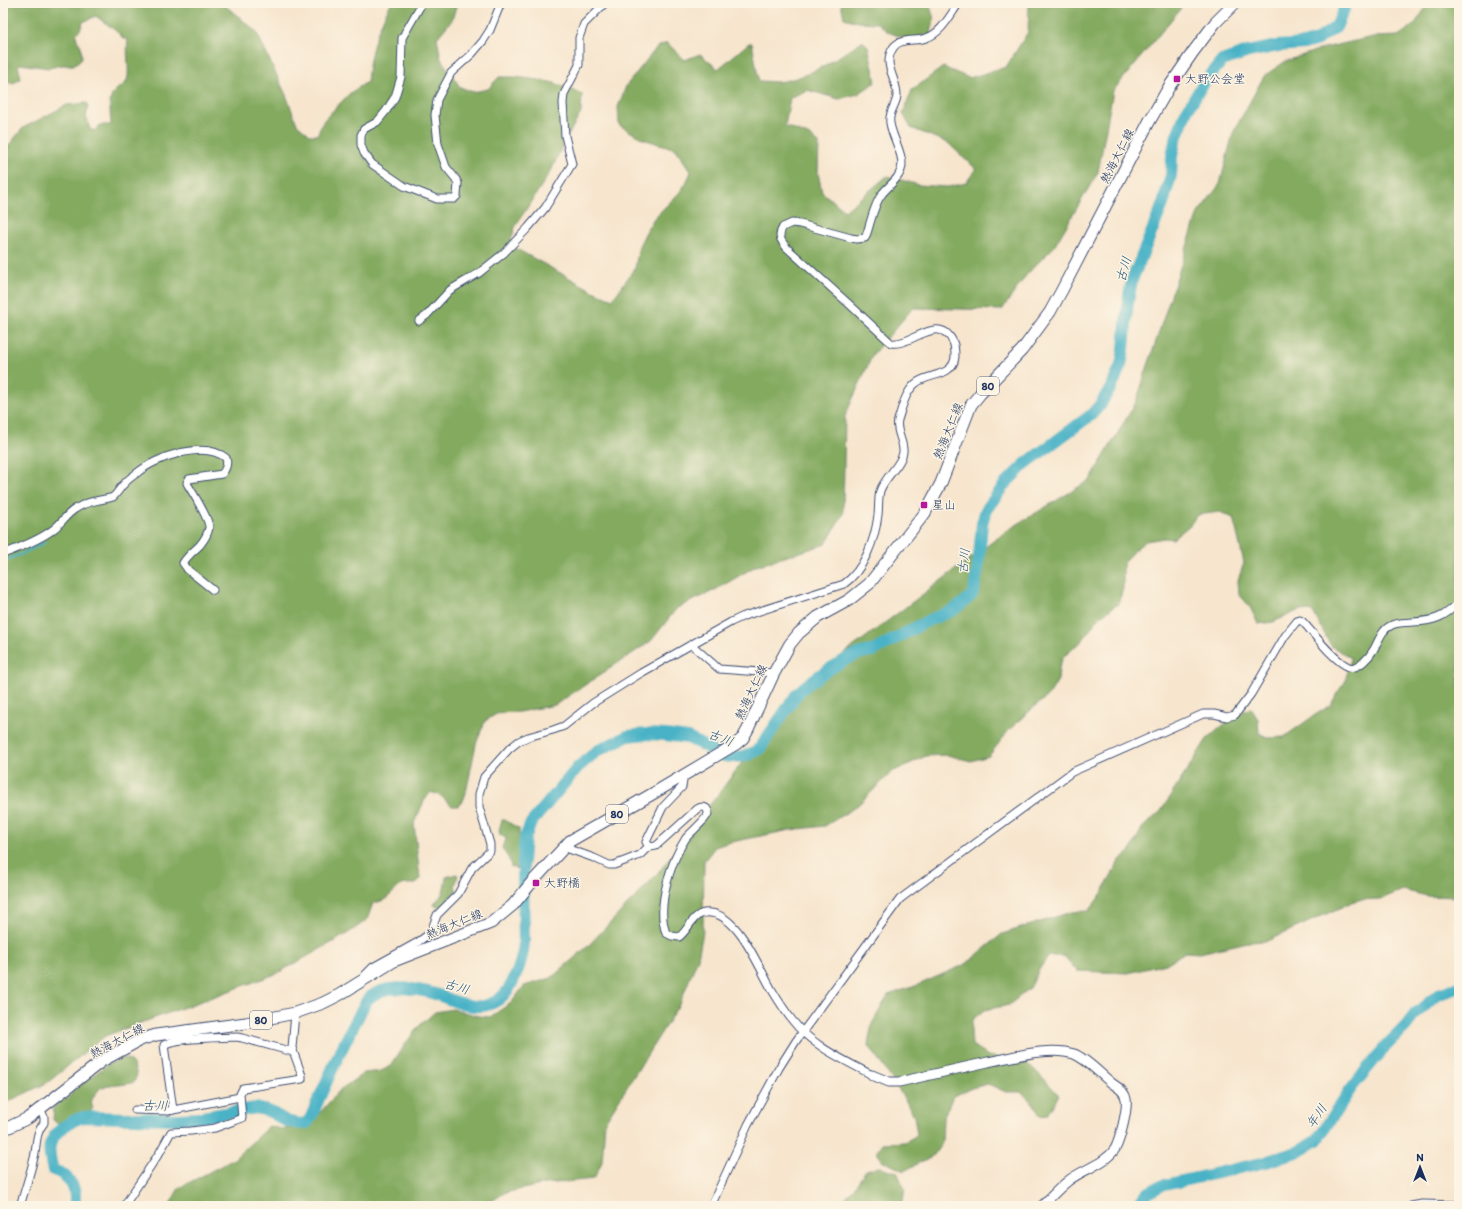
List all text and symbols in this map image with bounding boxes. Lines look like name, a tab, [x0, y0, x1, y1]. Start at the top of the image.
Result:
place label: 大野公会堂	[1185, 72, 1245, 86]
marker: 大野公会堂	[1172, 74, 1182, 84]
street label: 熱海大仁線	[1097, 126, 1137, 186]
water label: 古川	[1113, 255, 1134, 284]
road number: 80	[977, 377, 999, 395]
street label: 熱海大仁線	[930, 401, 966, 461]
place label: 星山	[932, 498, 956, 512]
marker: 星山	[919, 500, 929, 510]
water label: 古川	[954, 547, 973, 575]
street label: 熱海大仁線	[732, 662, 770, 722]
water label: 古川	[706, 726, 736, 749]
road number: 80	[606, 805, 628, 823]
place label: 大野橋	[544, 876, 580, 890]
marker: 大野橋	[531, 878, 541, 888]
street label: 熱海大仁線	[424, 906, 484, 942]
water label: 古川	[442, 976, 471, 997]
road number: 80	[250, 1011, 272, 1029]
street label: 熱海大仁線	[87, 1021, 147, 1061]
water label: 古川	[142, 1098, 168, 1113]
water label: 年川	[1303, 1101, 1330, 1131]
north arrow	[1400, 1147, 1440, 1187]
text: N	[1416, 1151, 1424, 1164]

